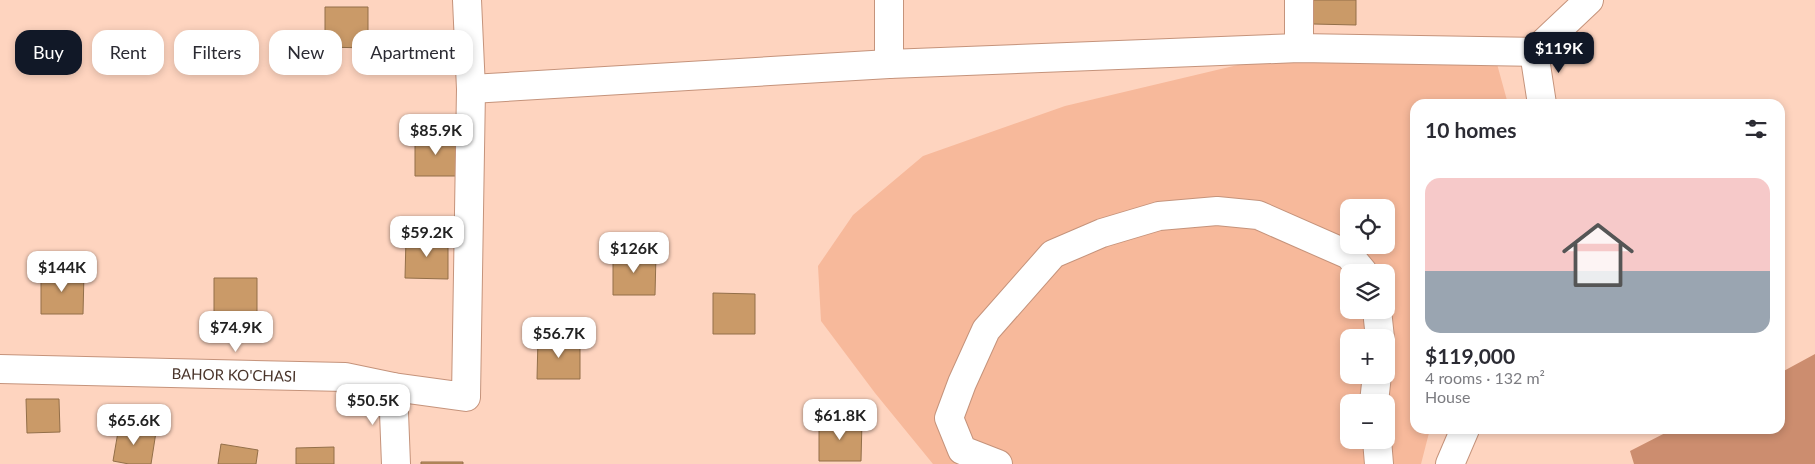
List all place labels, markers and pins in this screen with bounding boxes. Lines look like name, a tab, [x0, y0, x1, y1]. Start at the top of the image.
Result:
pin: $119K	[1524, 32, 1594, 74]
pin: $85.9K	[395, 114, 477, 156]
pin: $59.2K	[386, 216, 468, 258]
pin: $126K	[599, 232, 669, 274]
pin: $144K	[27, 250, 97, 293]
pin: $74.9K	[195, 310, 277, 353]
pin: $56.7K	[518, 316, 600, 359]
pin: $50.5K	[332, 384, 414, 426]
pin: $61.8K	[799, 398, 881, 441]
pin: $65.6K	[93, 404, 175, 446]

